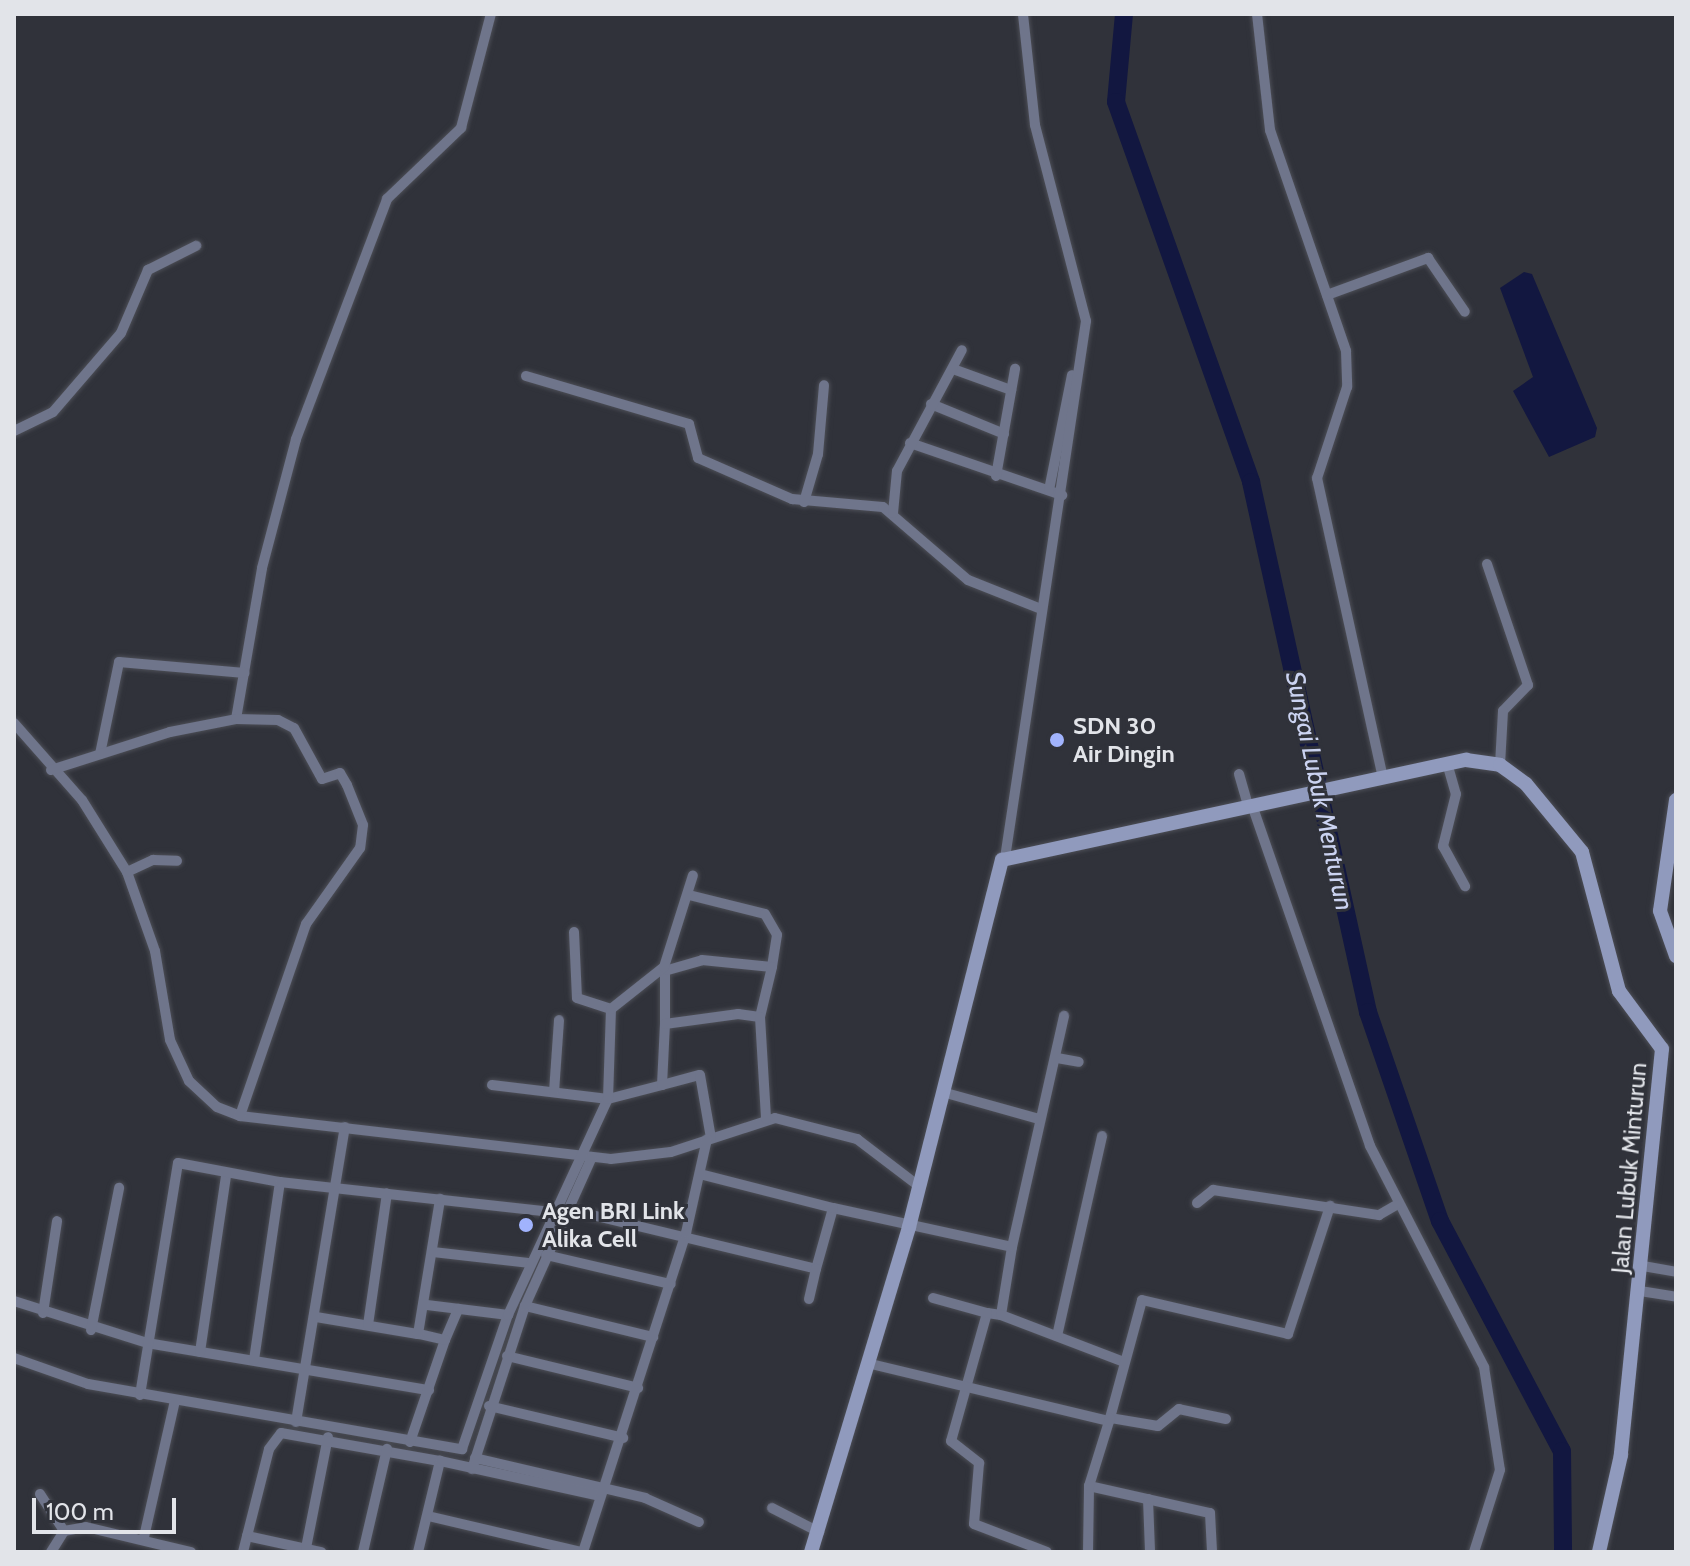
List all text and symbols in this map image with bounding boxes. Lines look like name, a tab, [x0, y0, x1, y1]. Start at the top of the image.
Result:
water label: Sungai Lubuk Menturun	[1278, 669, 1360, 913]
place label: SDN 30 Air Dingin	[1073, 712, 1175, 768]
marker: SDN 30 Air Dingin	[1048, 731, 1066, 749]
street label: Jalan Lubuk Minturun	[1605, 1061, 1653, 1275]
place label: Agen BRI Link Alika Cell	[542, 1197, 685, 1253]
marker: Agen BRI Link Alika Cell	[517, 1216, 535, 1234]
scale bar	[36, 1482, 180, 1532]
text: 100 m	[46, 1497, 114, 1526]

